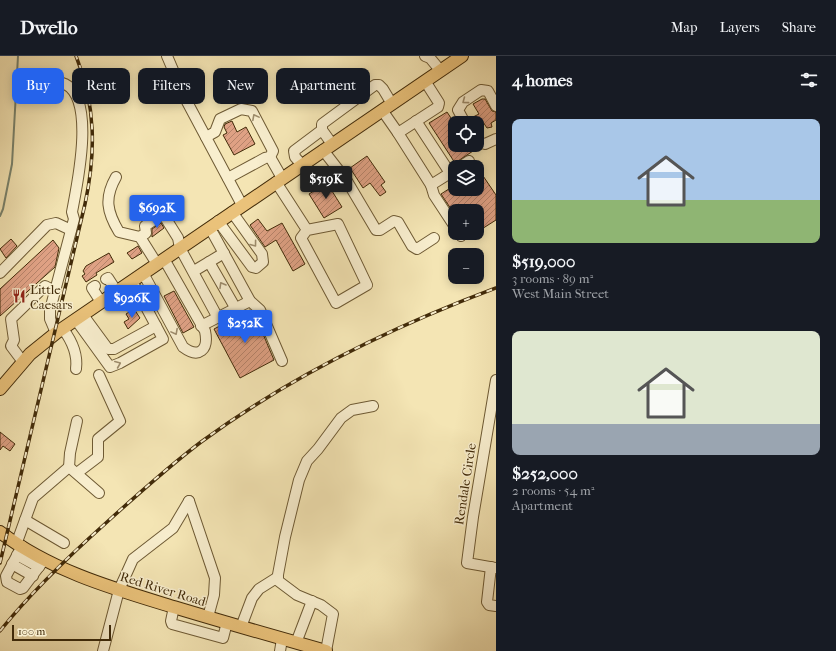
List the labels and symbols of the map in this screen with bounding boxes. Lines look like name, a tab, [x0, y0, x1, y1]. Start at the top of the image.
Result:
one-way arrow	[462, 97, 469, 104]
one-way arrow	[252, 114, 260, 121]
pin: $519K	[298, 166, 354, 200]
pin: $692K	[129, 195, 185, 229]
one-way arrow	[249, 240, 256, 247]
place label: Little Caesars	[30, 282, 73, 312]
one-way arrow	[220, 282, 227, 289]
pin: $926K	[104, 285, 160, 319]
restaurant icon: Little Caesars	[11, 288, 27, 304]
pin: $252K	[217, 310, 273, 344]
one-way arrow	[170, 328, 178, 336]
one-way arrow	[114, 360, 121, 368]
street label: Rendale Circle	[451, 441, 479, 526]
street label: Red River Road	[118, 569, 208, 609]
scale bar	[12, 623, 111, 642]

